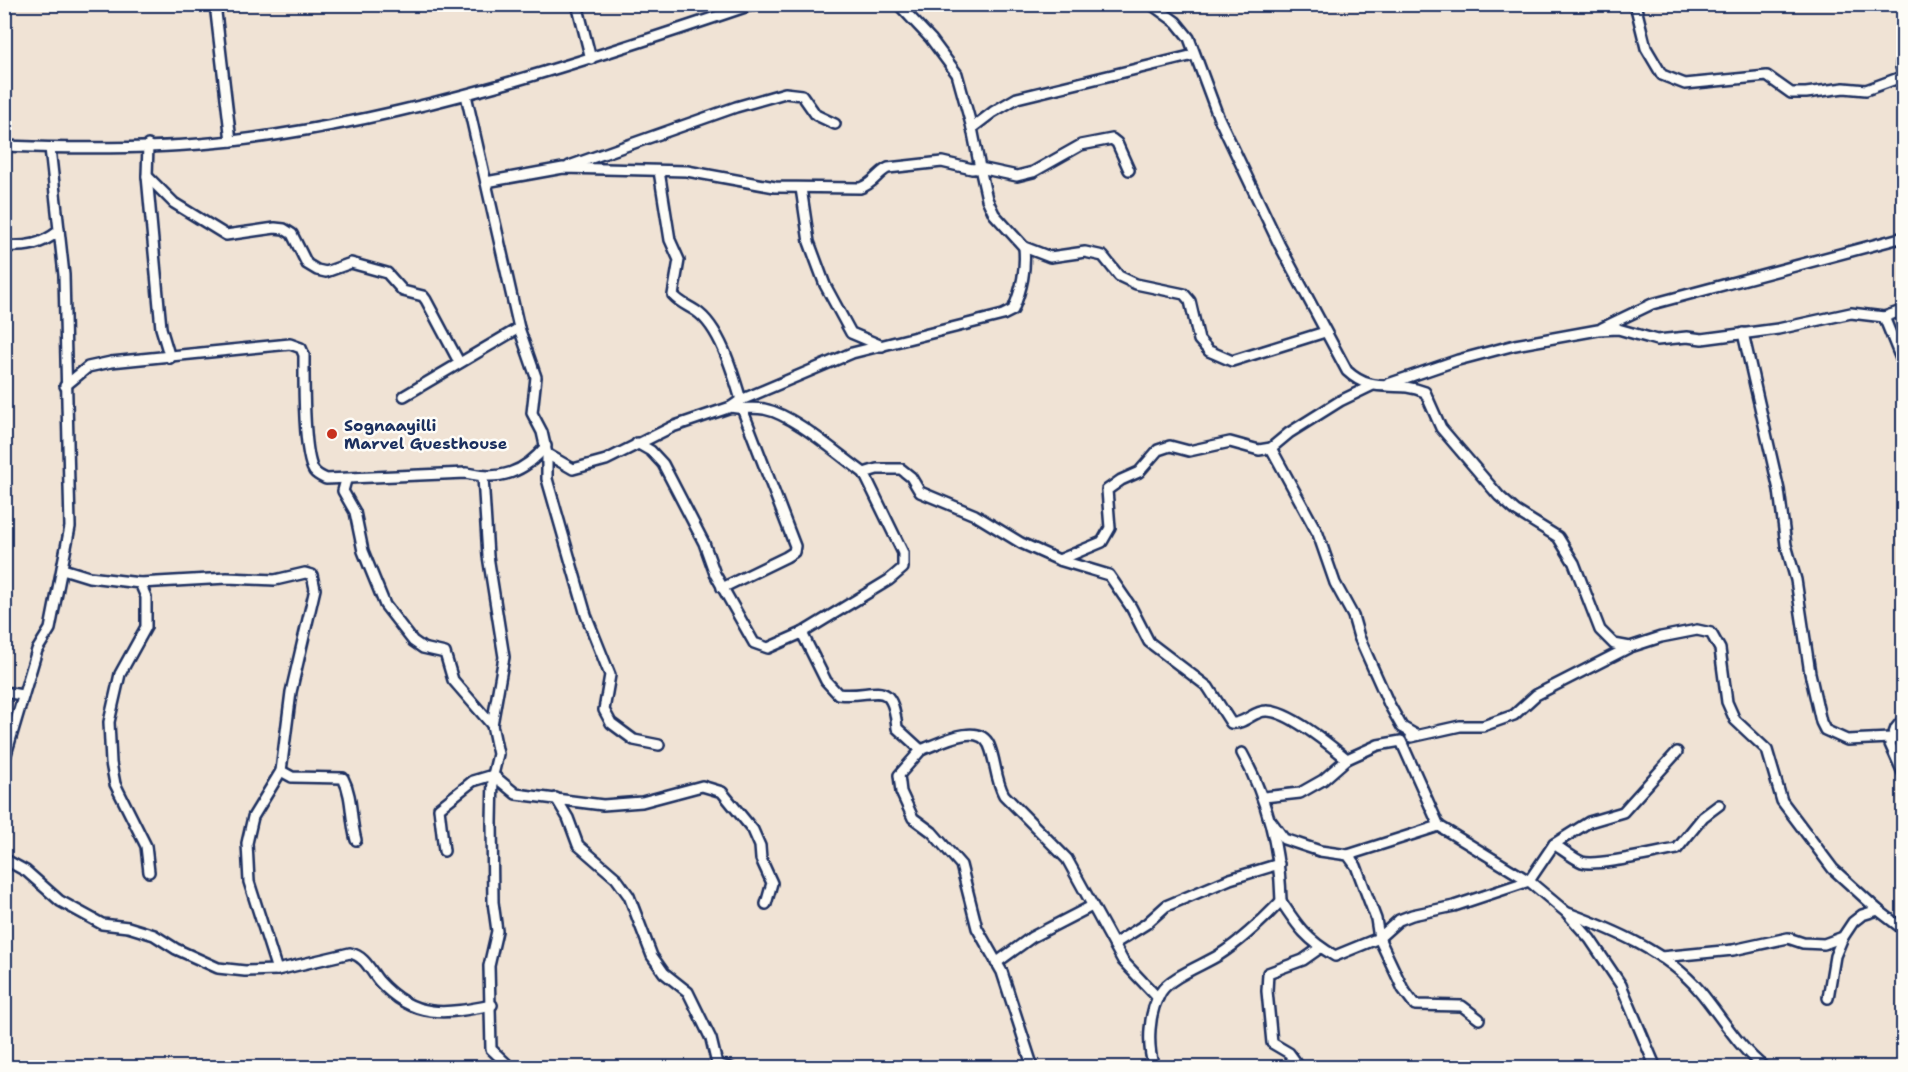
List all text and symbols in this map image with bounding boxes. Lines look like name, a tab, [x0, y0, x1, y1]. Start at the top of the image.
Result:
place label: Sognaayilli Marvel Guesthouse	[344, 415, 508, 454]
marker: Sognaayilli Marvel Guesthouse	[325, 427, 339, 441]

